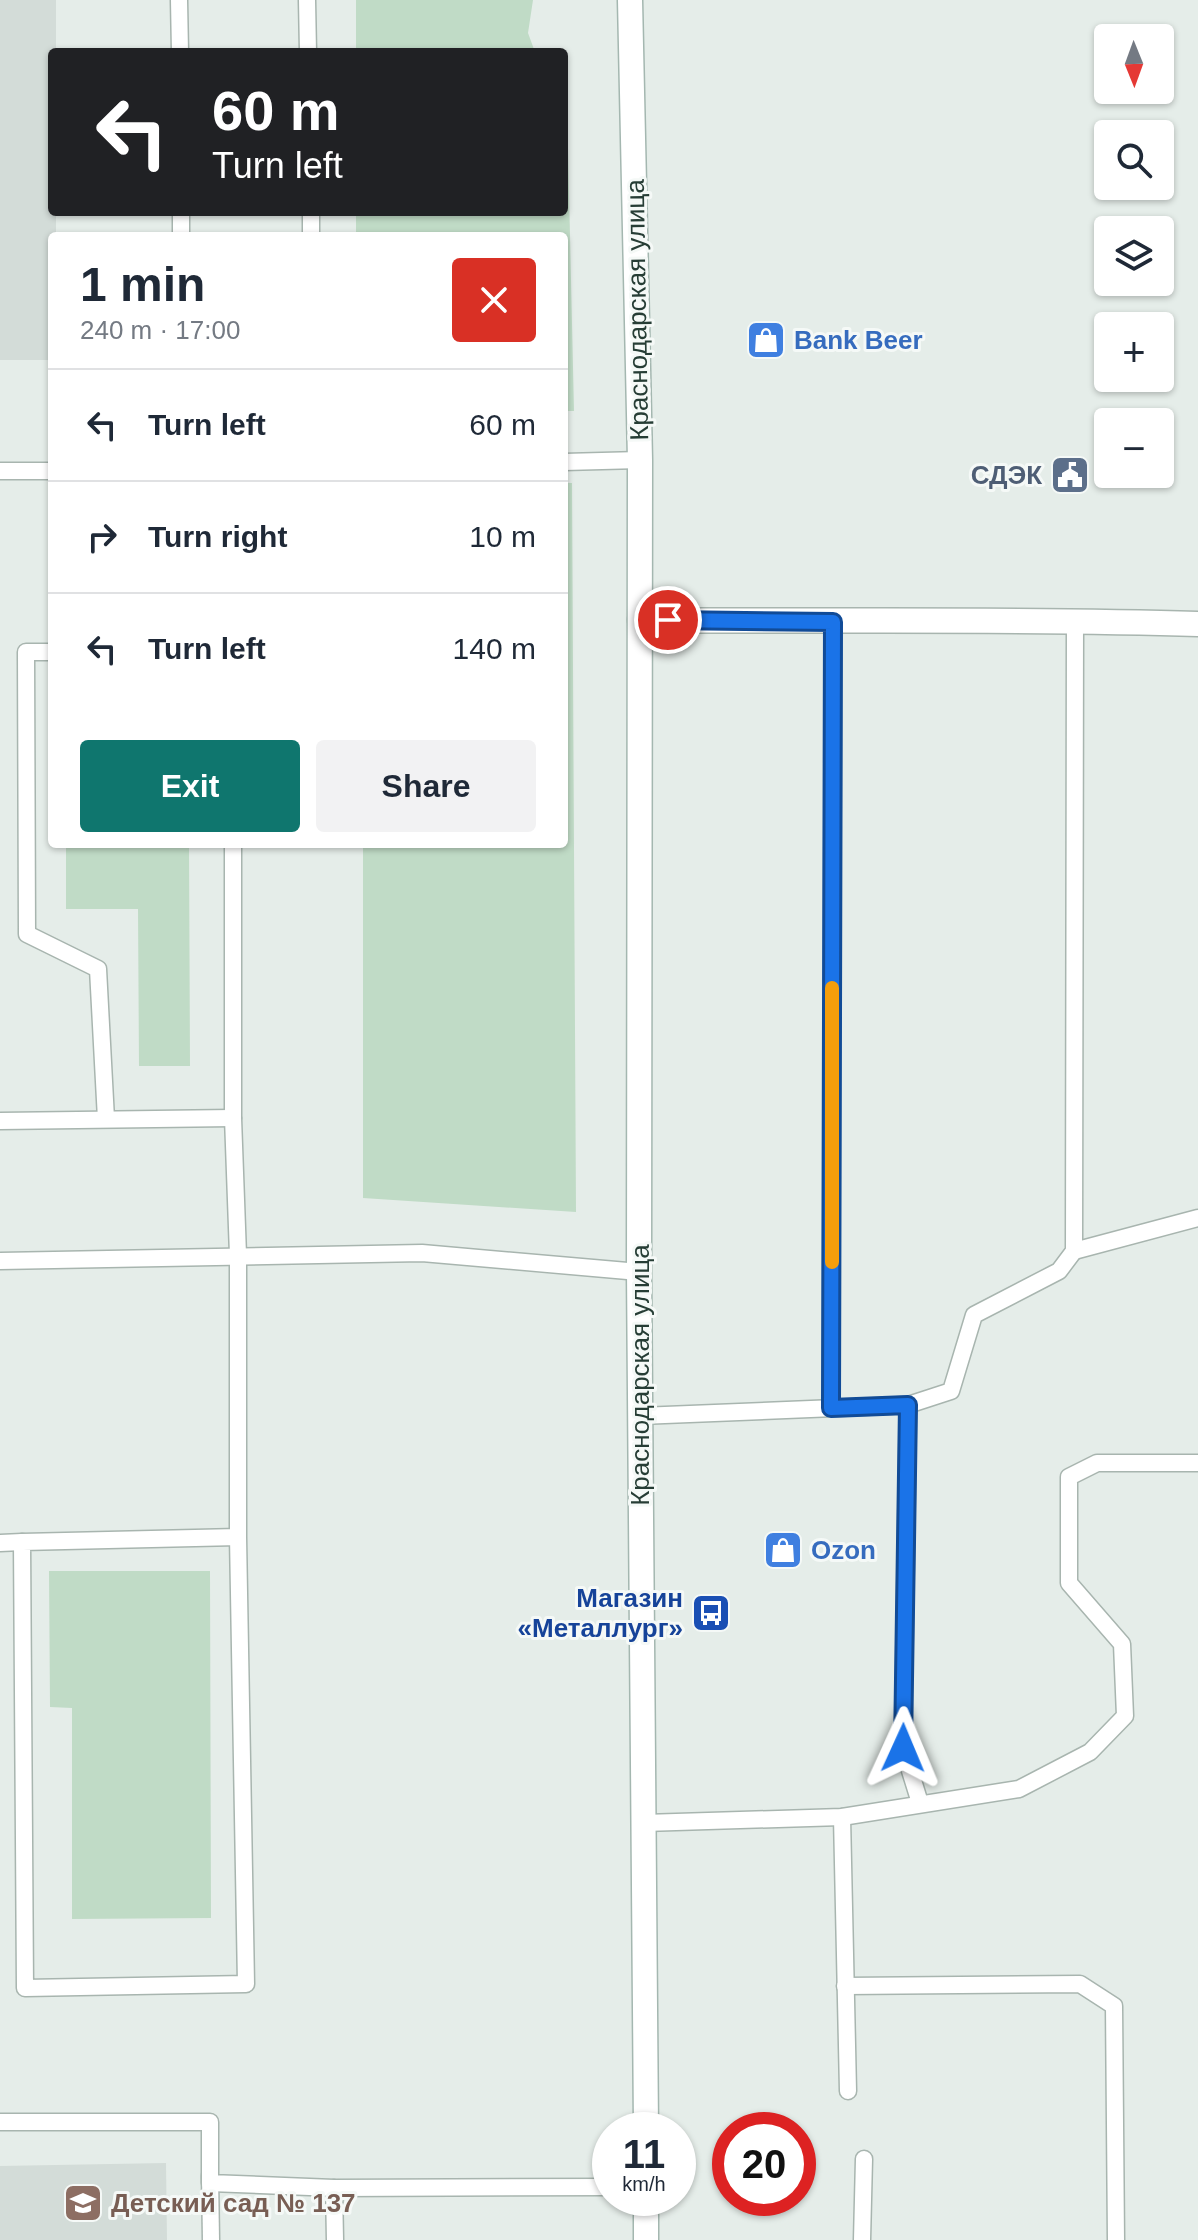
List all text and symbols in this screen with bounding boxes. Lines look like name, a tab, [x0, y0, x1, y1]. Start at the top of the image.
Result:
north arrow	[1094, 24, 1174, 104]
map controls	[1094, 24, 1174, 488]
text: 60 m	[212, 79, 340, 142]
icon: left	[80, 80, 184, 184]
button: search	[1094, 120, 1174, 200]
text: Turn left	[212, 145, 343, 186]
street label: Краснодарская улица	[620, 178, 654, 441]
button: layers	[1094, 216, 1174, 296]
text: 1 min	[80, 258, 205, 311]
button: close	[452, 258, 536, 342]
button: +	[1094, 312, 1174, 392]
text: 240 m · 17:00	[80, 315, 240, 345]
shop icon: Bank Beer	[745, 319, 787, 361]
place label: Bank Beer	[794, 325, 923, 355]
icon: left	[80, 403, 124, 447]
text: Turn left	[148, 408, 266, 441]
text: 60 m	[469, 408, 536, 441]
button: −	[1094, 408, 1174, 488]
public building icon: СДЭК	[1049, 454, 1091, 496]
place label: СДЭК	[971, 460, 1042, 490]
icon: right	[80, 515, 124, 559]
text: Turn right	[148, 520, 287, 553]
text: 10 m	[469, 520, 536, 553]
pin	[634, 586, 702, 654]
icon: arrive	[646, 598, 690, 642]
icon: left	[80, 627, 124, 671]
text: Turn left	[148, 632, 266, 665]
text: 140 m	[453, 632, 536, 665]
button: Exit	[80, 740, 300, 832]
button: Share	[316, 740, 536, 832]
street label: Краснодарская улица	[625, 1244, 655, 1506]
shop icon: Ozon	[762, 1529, 804, 1571]
place label: Ozon	[811, 1535, 876, 1565]
place label: Магазин «Металлург»	[518, 1583, 683, 1643]
bus stop icon: Магазин «Металлург»	[690, 1592, 732, 1634]
position arrow	[861, 1706, 945, 1790]
speed limit sign: 20	[712, 2112, 816, 2216]
text: 11	[623, 2132, 665, 2176]
text: km/h	[622, 2173, 666, 2195]
school or university icon: Детский сад № 137	[62, 2182, 104, 2224]
place label: Детский сад № 137	[111, 2188, 356, 2218]

